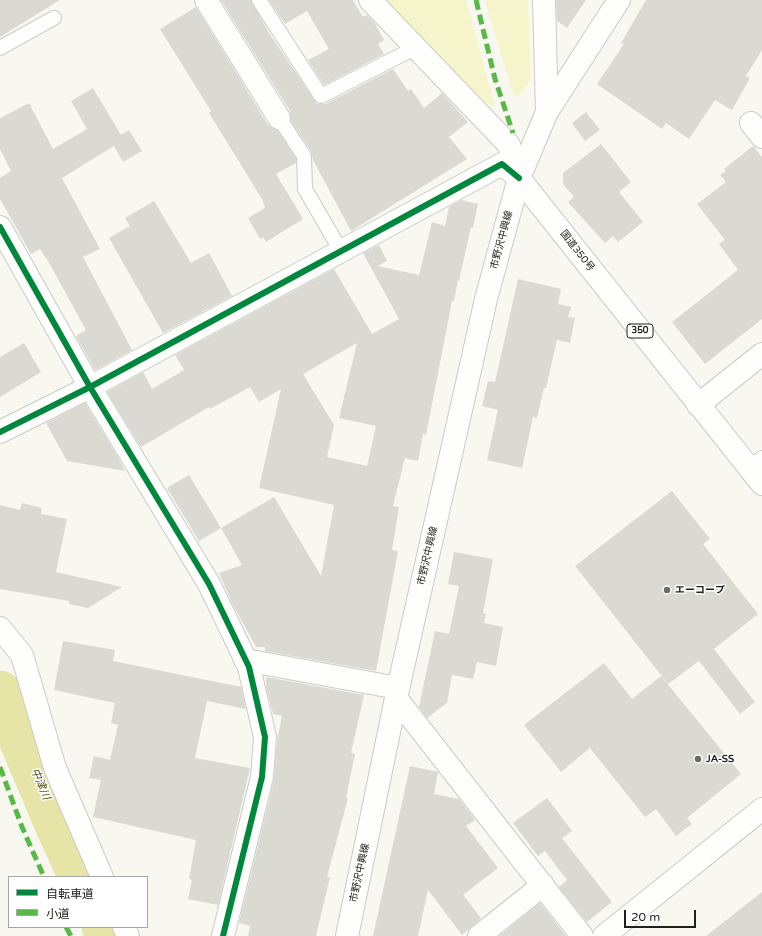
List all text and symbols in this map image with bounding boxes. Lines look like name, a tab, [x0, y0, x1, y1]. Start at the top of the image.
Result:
street label: 市野沢中興線	[488, 209, 516, 271]
street label: 国道350号	[557, 228, 597, 274]
road number: 350	[627, 324, 653, 338]
street label: 市野沢中興線	[415, 525, 441, 587]
place label: エーコープ	[675, 584, 725, 596]
marker: エーコープ	[662, 585, 672, 595]
place label: JA-SS	[706, 753, 734, 765]
marker: JA-SS	[693, 754, 703, 764]
water label: 中津川	[27, 766, 53, 802]
street label: 市野沢中興線	[348, 842, 372, 904]
legend	[8, 876, 148, 928]
text: 自転車道	[46, 887, 94, 901]
scale bar	[626, 902, 698, 928]
text: 小道	[46, 907, 70, 921]
text: 20 m	[631, 910, 660, 924]

